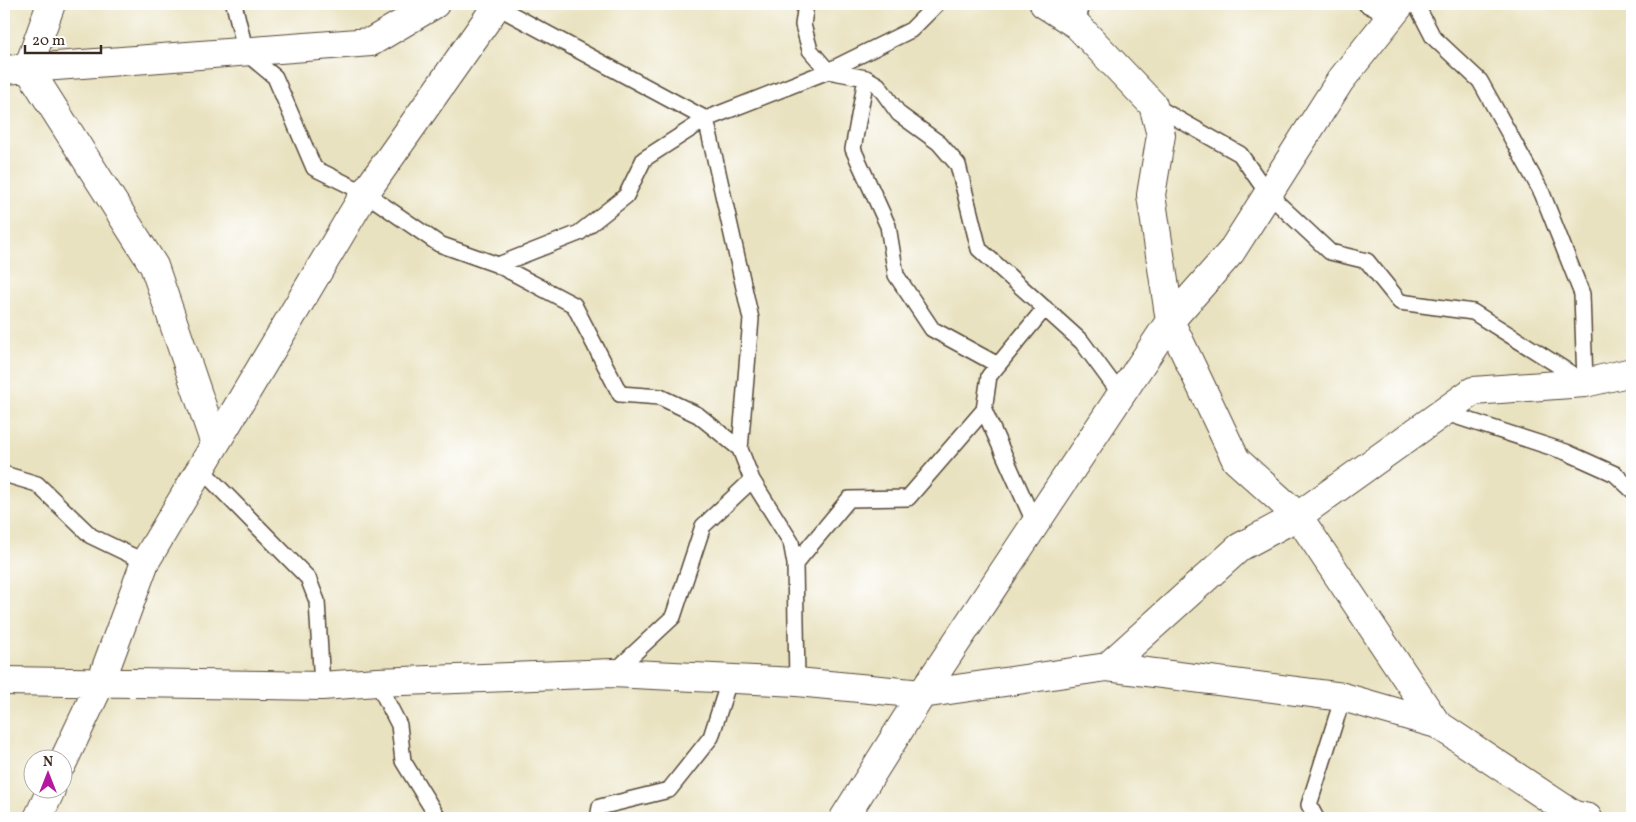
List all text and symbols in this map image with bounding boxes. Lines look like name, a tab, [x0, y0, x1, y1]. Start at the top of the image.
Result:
scale bar	[25, 22, 101, 54]
text: 20 m	[32, 31, 65, 52]
north arrow	[22, 750, 72, 800]
text: N	[43, 753, 53, 772]

